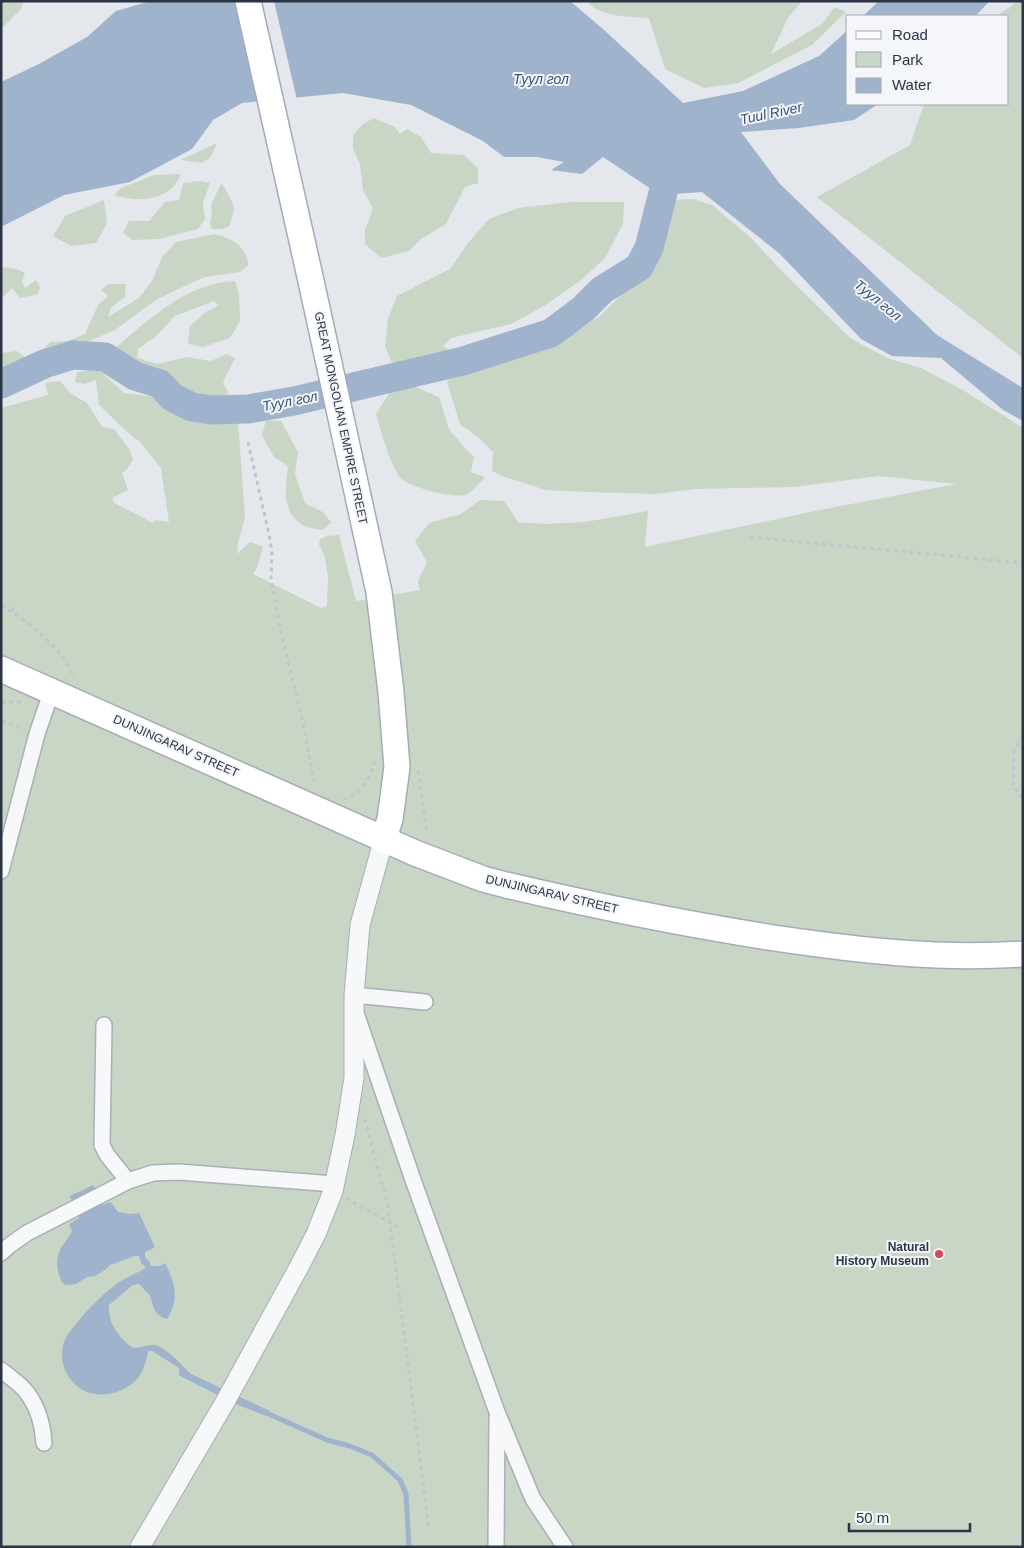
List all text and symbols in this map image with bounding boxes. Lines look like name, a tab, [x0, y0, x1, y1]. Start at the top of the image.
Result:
legend	[846, 15, 1009, 105]
text: Road	[892, 26, 928, 43]
text: Park	[892, 51, 923, 68]
water label: Туул гол	[513, 71, 569, 87]
text: Water	[892, 76, 931, 93]
water label: Tuul River	[739, 98, 805, 127]
water label: Туул гол	[851, 276, 905, 324]
street label: GREAT MONGOLIAN EMPIRE STREET	[312, 310, 371, 526]
water label: Туул гол	[261, 388, 319, 414]
street label: DUNJINGARAV STREET	[111, 712, 241, 780]
street label: DUNJINGARAV STREET	[484, 872, 620, 916]
place label: Natural History Museum	[836, 1240, 929, 1268]
marker: Natural History Museum	[933, 1248, 945, 1260]
scale bar	[849, 1500, 970, 1532]
text: 50 m	[856, 1509, 889, 1526]

